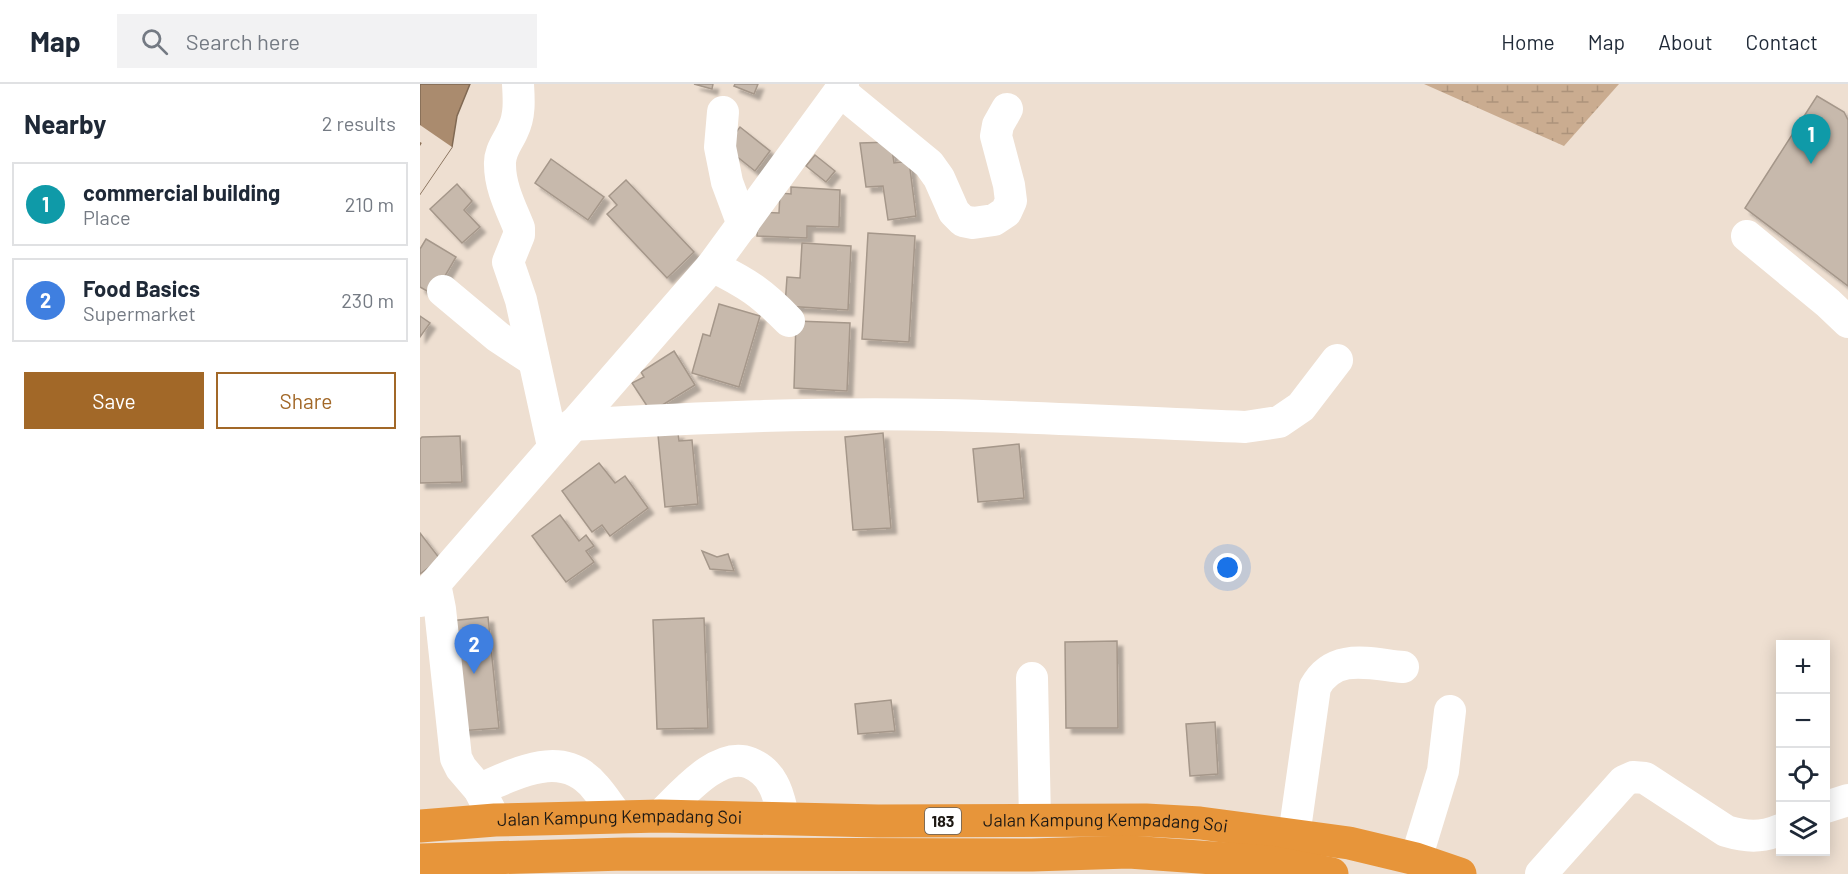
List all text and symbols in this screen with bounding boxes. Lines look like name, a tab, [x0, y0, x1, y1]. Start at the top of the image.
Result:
search box	[117, 14, 537, 68]
text: Map	[30, 24, 81, 58]
icon: search	[138, 25, 171, 58]
text: Search here	[186, 28, 300, 54]
text: Home	[1501, 29, 1555, 54]
text: Map	[1588, 29, 1625, 54]
text: About	[1658, 29, 1713, 54]
text: Contact	[1746, 29, 1818, 54]
text: Nearby	[24, 108, 106, 139]
text: 2 results	[322, 111, 396, 135]
pin: 1	[1792, 115, 1830, 164]
text: commercial building	[83, 179, 280, 205]
text: 1	[42, 192, 49, 216]
text: 210 m	[345, 192, 394, 216]
text: Place	[83, 205, 131, 229]
text: Food Basics	[83, 275, 200, 301]
text: 2	[40, 288, 51, 312]
text: 230 m	[341, 288, 394, 312]
text: Supermarket	[83, 301, 196, 325]
button: Save	[24, 372, 204, 429]
button: Share	[216, 372, 396, 429]
your location	[1213, 553, 1242, 582]
pin: 2	[454, 624, 494, 674]
map controls	[1776, 640, 1830, 856]
button: +	[1776, 640, 1830, 694]
button: −	[1776, 694, 1830, 748]
button: locate	[1776, 748, 1830, 802]
button: layers	[1776, 802, 1830, 856]
street label: Jalan Kampung Kempadang Soi	[497, 804, 743, 830]
road number: 183	[925, 808, 961, 834]
street label: Jalan Kampung Kempadang Soi	[983, 808, 1230, 837]

